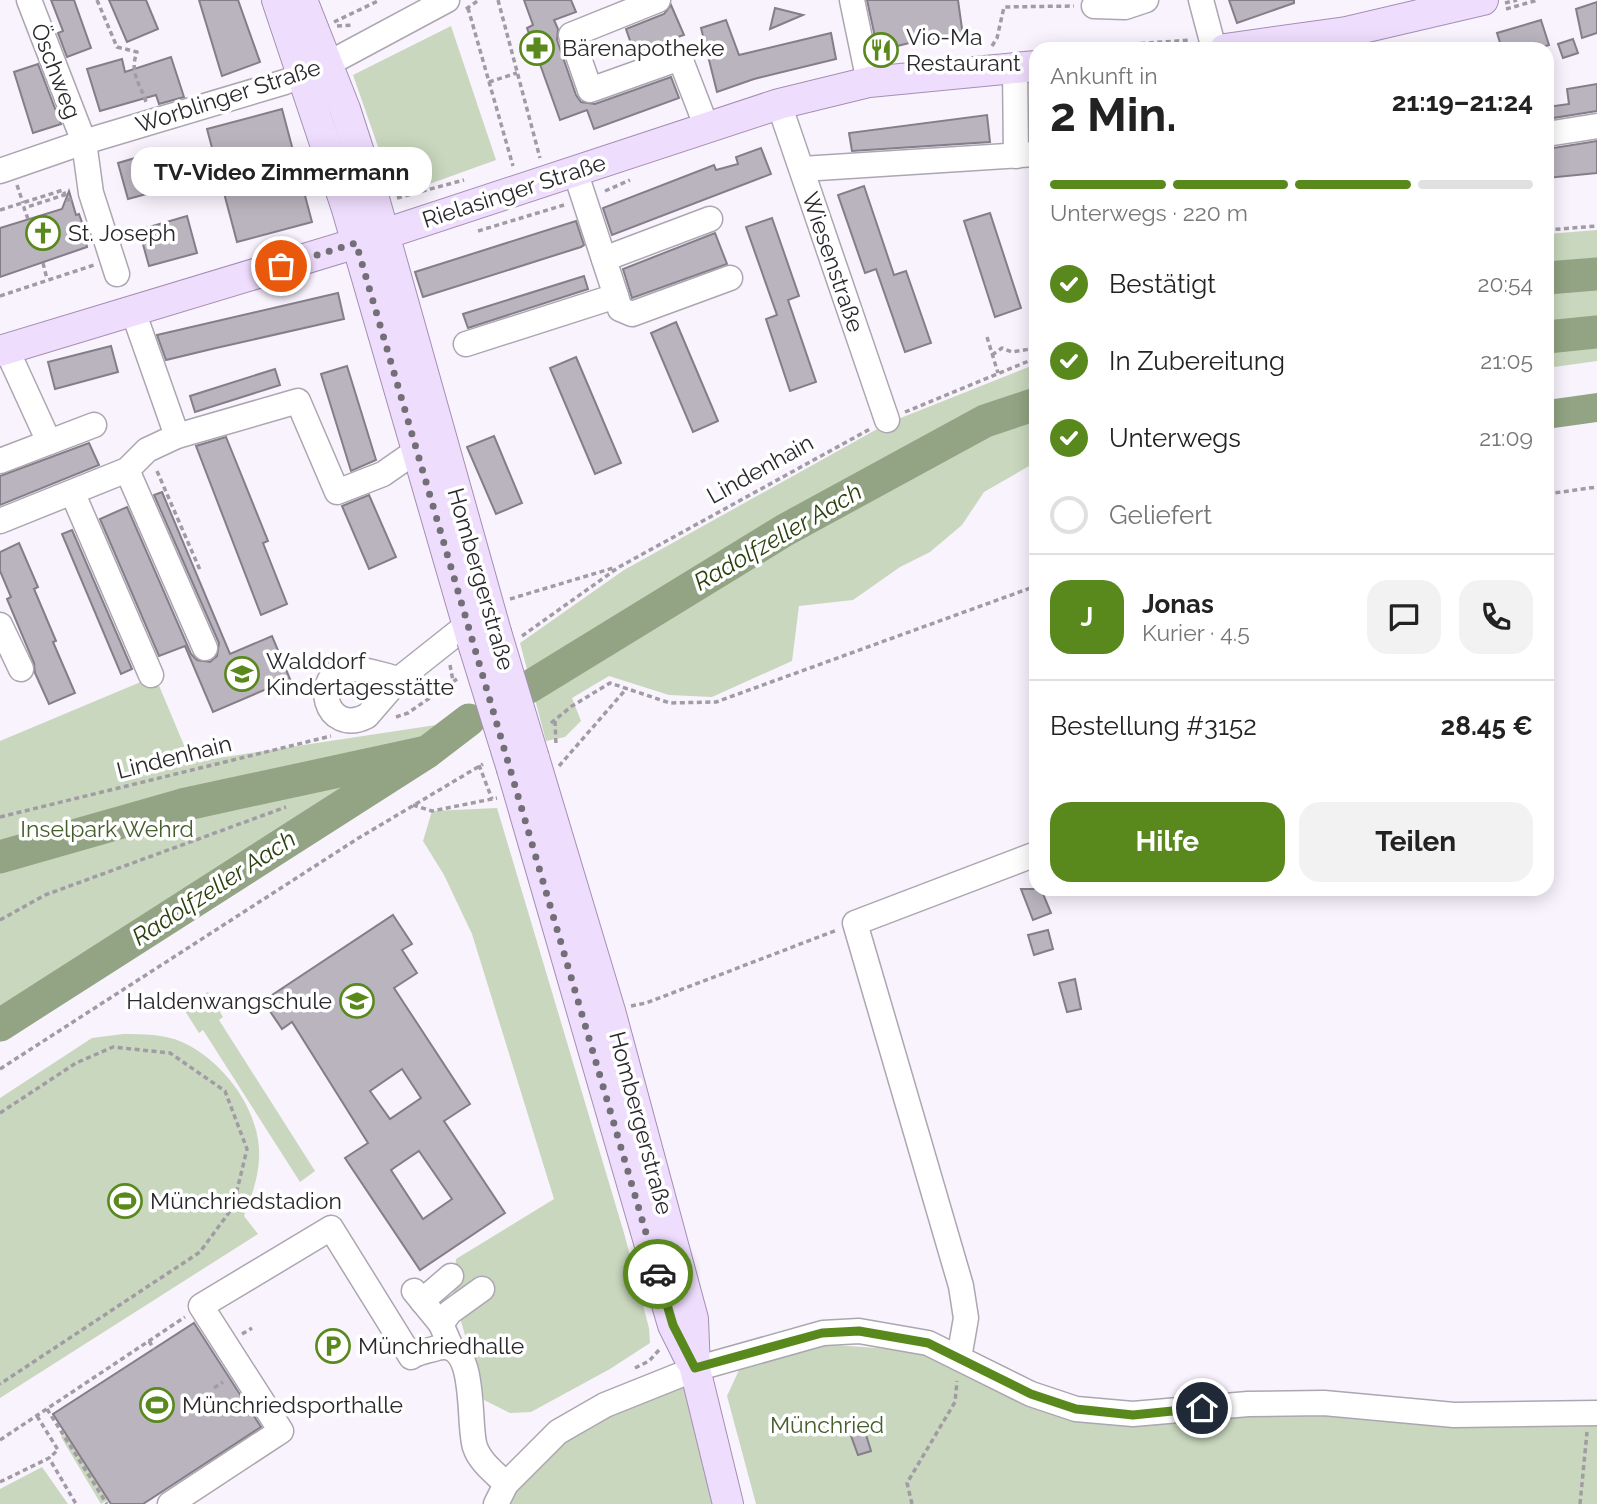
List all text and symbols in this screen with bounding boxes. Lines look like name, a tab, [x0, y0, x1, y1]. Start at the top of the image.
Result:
street label: Öschweg	[26, 19, 87, 122]
place label: Vio-Ma Restaurant	[906, 23, 1021, 76]
pharmacy icon: Bärenapotheke	[518, 29, 556, 67]
restaurant icon: Vio-Ma Restaurant	[862, 31, 900, 69]
place label: Bärenapotheke	[562, 34, 724, 61]
street label: Worblinger Straße	[132, 53, 324, 138]
text: Ankunft in	[1050, 62, 1158, 89]
text: 21:19–21:24	[1392, 87, 1533, 117]
text: 2 Min.	[1050, 88, 1177, 142]
callout: TV-Video Zimmermann	[131, 147, 432, 196]
street label: Rielasinger Straße	[419, 148, 609, 233]
text: TV-Video Zimmermann	[154, 158, 409, 185]
street label: Wiesenstraße	[797, 188, 870, 335]
text: Unterwegs · 220 m	[1050, 199, 1248, 226]
church icon: St. Joseph	[24, 214, 62, 252]
place label: St. Joseph	[68, 219, 176, 246]
pin	[251, 236, 311, 296]
icon: bag	[262, 247, 300, 285]
icon: check	[1050, 265, 1088, 303]
text: Bestätigt	[1109, 269, 1216, 299]
text: 20:54	[1478, 270, 1533, 297]
icon: check	[1050, 342, 1088, 380]
text: In Zubereitung	[1109, 346, 1285, 376]
text: 21:05	[1480, 347, 1533, 374]
icon: check	[1050, 419, 1088, 457]
text: Unterwegs	[1109, 423, 1241, 453]
text: 21:09	[1479, 424, 1533, 451]
street label: Lindenhain	[702, 428, 818, 509]
water label: Radolfzeller Aach	[689, 477, 867, 596]
street label: Hombergerstraße	[443, 485, 520, 673]
text: Geliefert	[1109, 500, 1212, 530]
button: chat	[1367, 580, 1441, 654]
button: phone	[1459, 580, 1533, 654]
text: Jonas	[1142, 589, 1214, 619]
text: J	[1081, 602, 1093, 632]
text: Kurier · 4.5	[1142, 619, 1250, 646]
place label: Walddorf Kindertagesstätte	[266, 647, 454, 700]
school or university icon: Walddorf Kindertagesstätte	[223, 655, 261, 693]
text: Bestellung #3152	[1050, 711, 1257, 741]
text: 28.45 €	[1441, 711, 1533, 741]
street label: Lindenhain	[114, 729, 234, 784]
button: Hilfe	[1050, 802, 1285, 882]
button: Teilen	[1299, 802, 1533, 882]
park label: Inselpark Wehrd	[20, 815, 194, 842]
water label: Radolfzeller Aach	[127, 824, 301, 951]
school or university icon: Haldenwangschule	[338, 982, 376, 1020]
place label: Haldenwangschule	[126, 987, 332, 1014]
street label: Hombergerstraße	[604, 1028, 679, 1217]
sports icon: Münchriedstadion	[106, 1182, 144, 1220]
place label: Münchriedstadion	[150, 1187, 342, 1214]
courier	[623, 1239, 693, 1309]
icon: car	[639, 1255, 677, 1293]
parking icon: Münchriedhalle	[314, 1327, 352, 1365]
place label: Münchriedhalle	[358, 1332, 524, 1359]
pin	[1172, 1378, 1232, 1438]
sports icon: Münchriedsporthalle	[138, 1386, 176, 1424]
icon: home	[1183, 1389, 1221, 1427]
place label: Münchriedsporthalle	[182, 1391, 403, 1418]
park label: Münchried	[770, 1411, 884, 1438]

